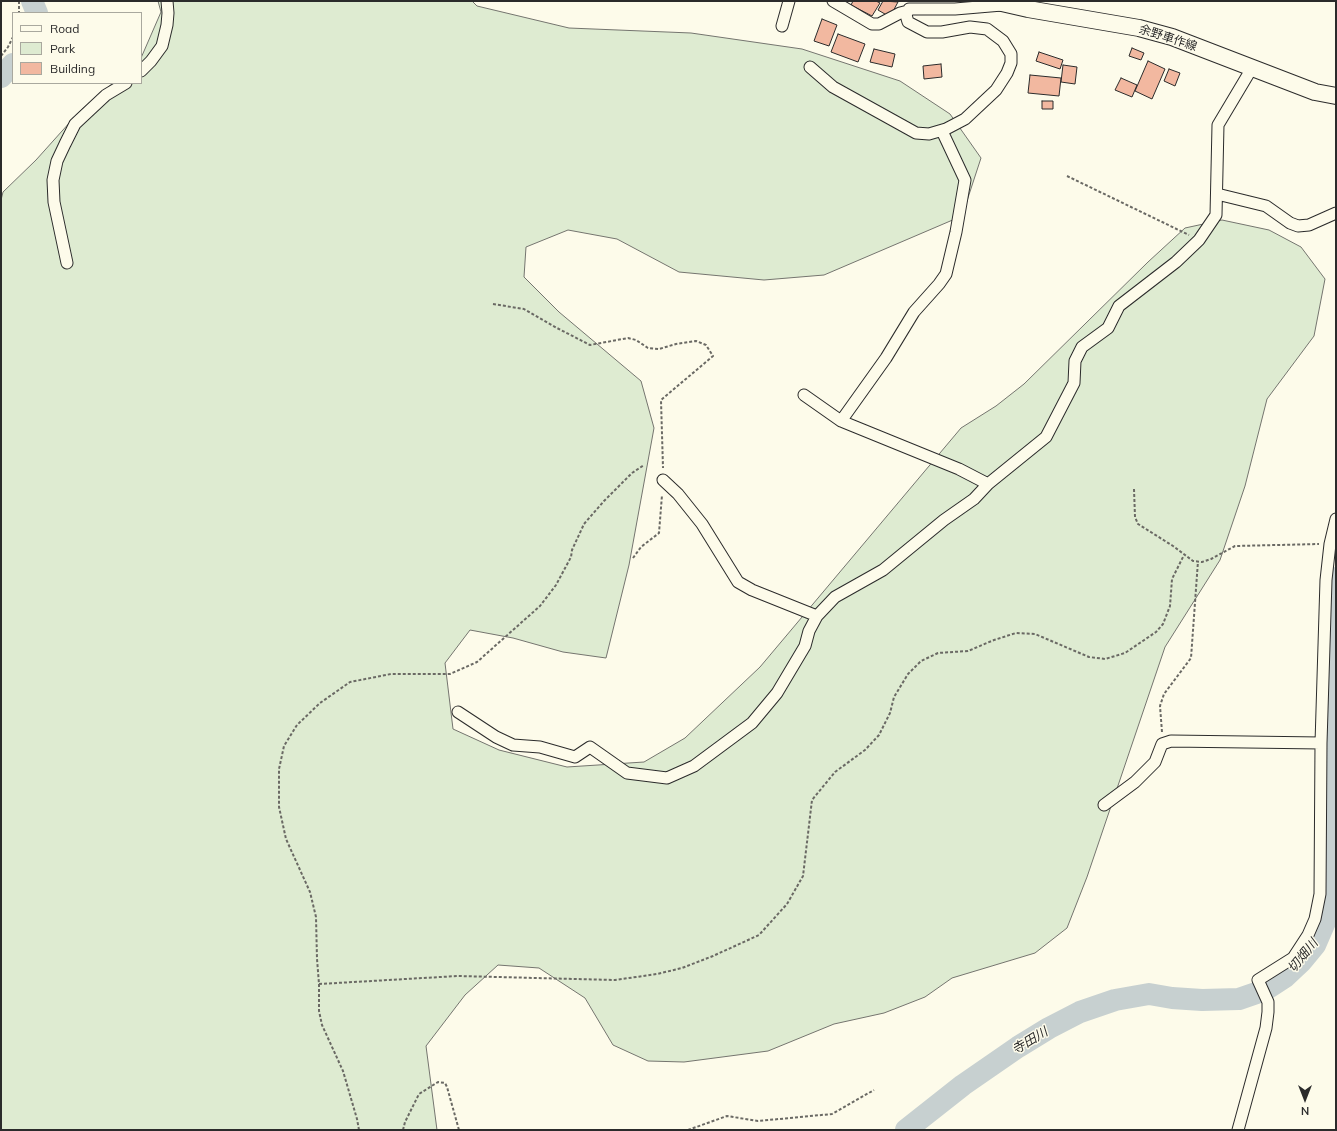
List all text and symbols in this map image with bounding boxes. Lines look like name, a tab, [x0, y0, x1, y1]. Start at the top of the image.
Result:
legend	[12, 12, 142, 84]
text: Road	[50, 21, 79, 36]
street label: 余野車作線	[1137, 22, 1199, 54]
text: Park	[50, 41, 75, 56]
text: Building	[50, 61, 95, 76]
water label: 切畑川	[1285, 936, 1321, 976]
water label: 寺田川	[1009, 1024, 1051, 1058]
north arrow	[1285, 1079, 1325, 1119]
text: N	[1301, 1104, 1309, 1118]

